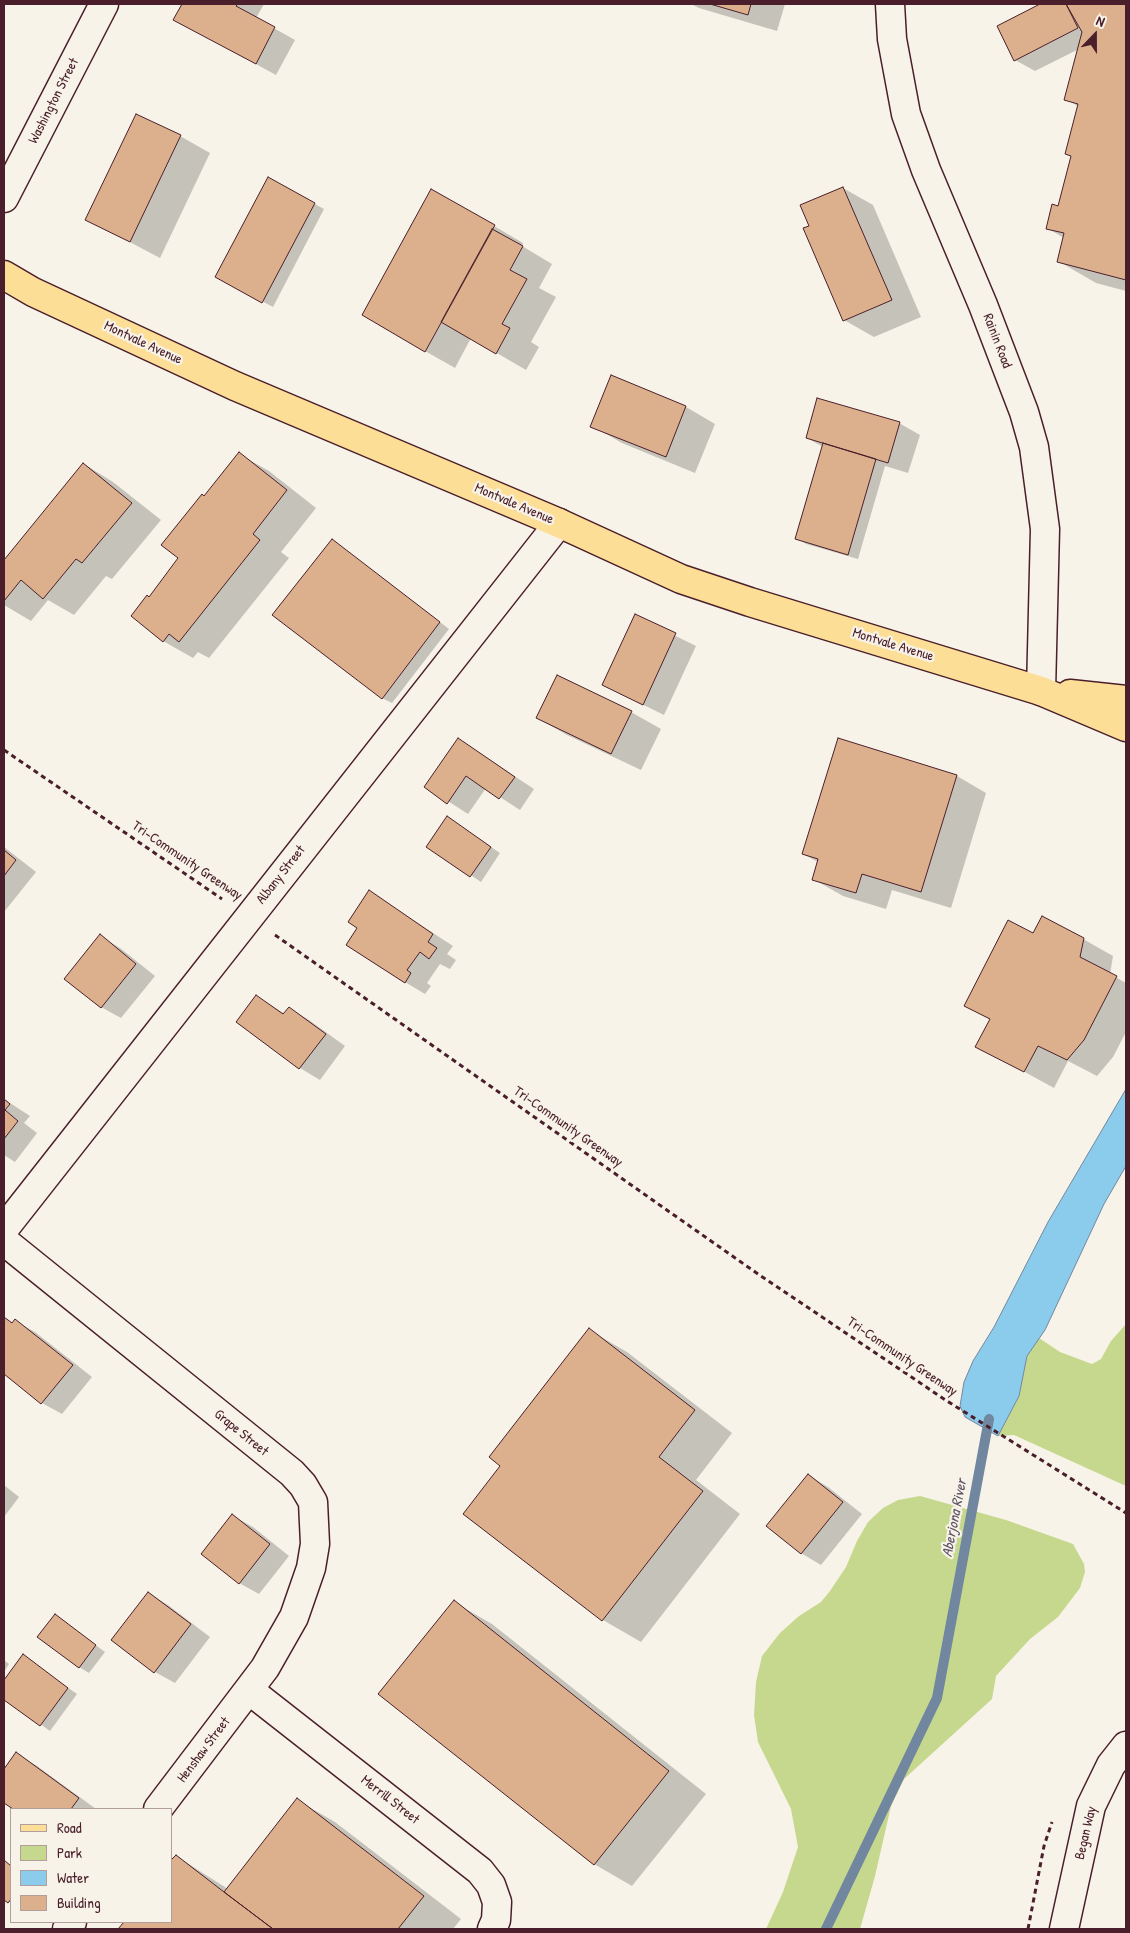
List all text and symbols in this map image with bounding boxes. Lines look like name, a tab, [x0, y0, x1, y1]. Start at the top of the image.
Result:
north arrow	[1070, 10, 1120, 60]
text: N	[1094, 10, 1108, 31]
street label: Washington Street	[25, 55, 83, 147]
street label: Rainin Road	[979, 311, 1015, 371]
street label: Montvale Avenue	[101, 318, 185, 368]
street label: Montvale Avenue	[472, 480, 556, 528]
street label: Montvale Avenue	[850, 625, 936, 665]
street label: Tri-Community Greenway	[129, 818, 245, 904]
street label: Albany Street	[253, 842, 309, 908]
street label: Tri-Community Greenway	[510, 1083, 626, 1171]
street label: Tri-Community Greenway	[844, 1314, 960, 1400]
street label: Grape Street	[210, 1406, 272, 1460]
water label: Aberjona River	[939, 1478, 971, 1558]
street label: Henshaw Street	[174, 1714, 234, 1786]
street label: Merrill Street	[357, 1772, 423, 1828]
street label: Began Way	[1072, 1805, 1100, 1861]
legend	[10, 1808, 172, 1923]
text: Road	[57, 1817, 82, 1838]
text: Park	[57, 1842, 82, 1863]
text: Water	[57, 1867, 89, 1888]
text: Building	[57, 1892, 101, 1913]

